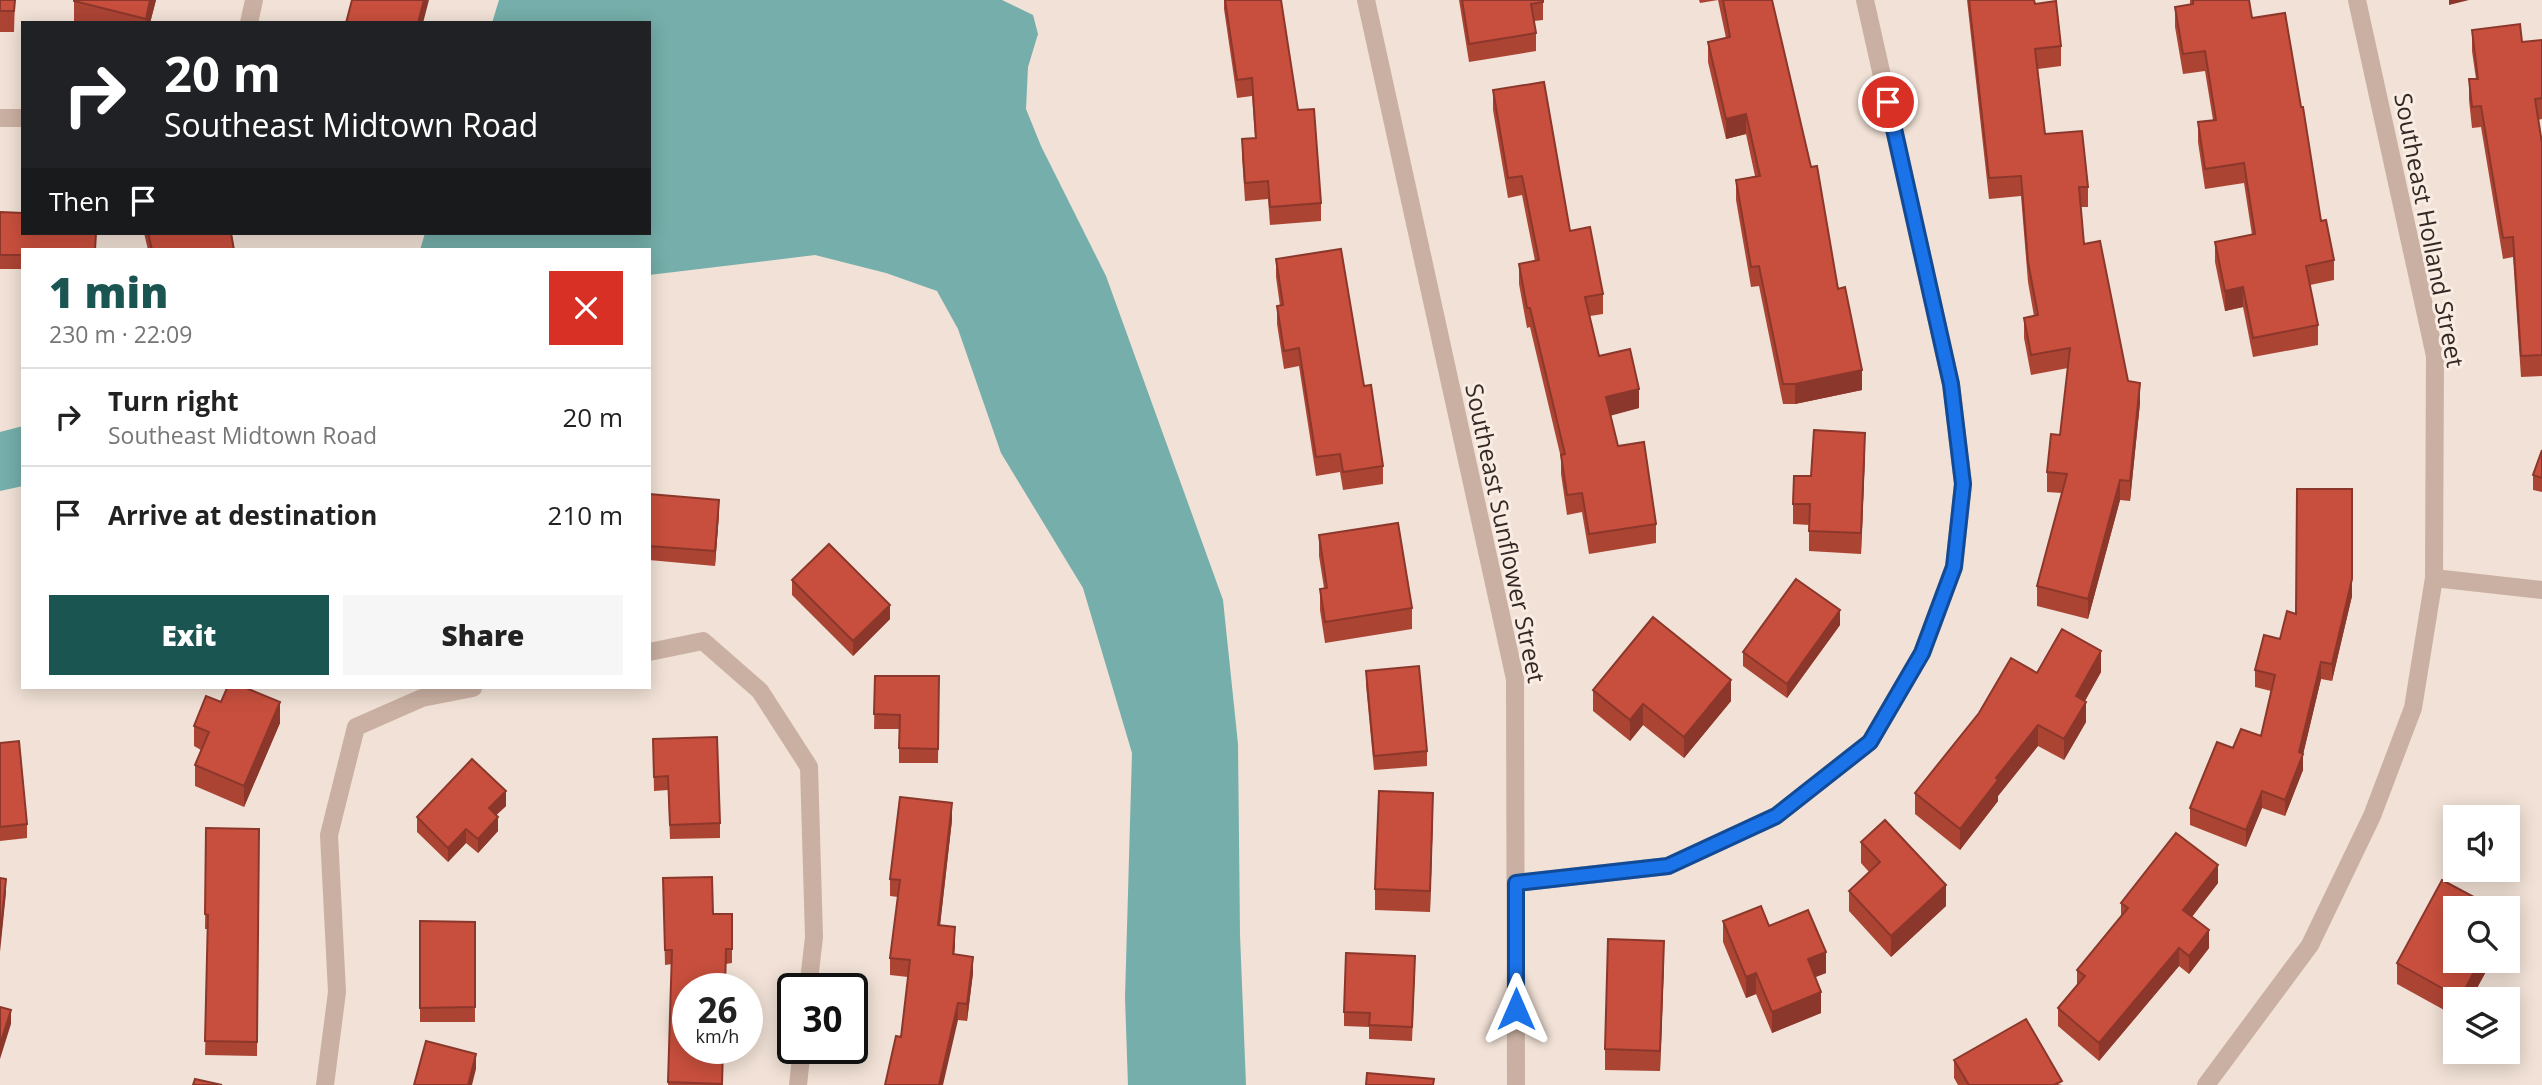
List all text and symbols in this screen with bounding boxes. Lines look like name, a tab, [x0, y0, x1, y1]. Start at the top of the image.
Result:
text: 20 m	[164, 40, 281, 106]
icon: right	[49, 49, 140, 140]
pin	[1858, 72, 1918, 132]
icon: arrive	[1869, 83, 1907, 121]
street label: Southeast Holland Street	[2387, 90, 2473, 370]
text: Southeast Midtown Road	[164, 103, 538, 146]
icon: arrive	[124, 182, 162, 220]
text: Then	[49, 183, 110, 219]
text: 1 min	[49, 263, 168, 320]
button: close	[549, 271, 623, 345]
text: 230 m · 22:09	[49, 318, 192, 350]
street label: Southeast Sunflower Street	[1458, 380, 1554, 686]
text: Turn right	[108, 383, 239, 419]
icon: right	[49, 398, 87, 436]
text: 20 m	[562, 399, 623, 435]
text: Southeast Midtown Road	[108, 419, 377, 451]
icon: arrive	[49, 496, 87, 534]
text: Arrive at destination	[108, 497, 377, 533]
text: 210 m	[548, 497, 623, 533]
button: Exit	[49, 595, 329, 675]
button: Share	[343, 595, 623, 675]
map controls	[2443, 805, 2520, 1064]
button: sound	[2443, 805, 2520, 882]
button: search	[2443, 896, 2520, 973]
position arrow	[1479, 972, 1553, 1046]
speed limit sign: 30	[777, 973, 868, 1064]
text: 26	[697, 986, 738, 1033]
button: layers	[2443, 987, 2520, 1064]
text: km/h	[696, 1024, 739, 1048]

